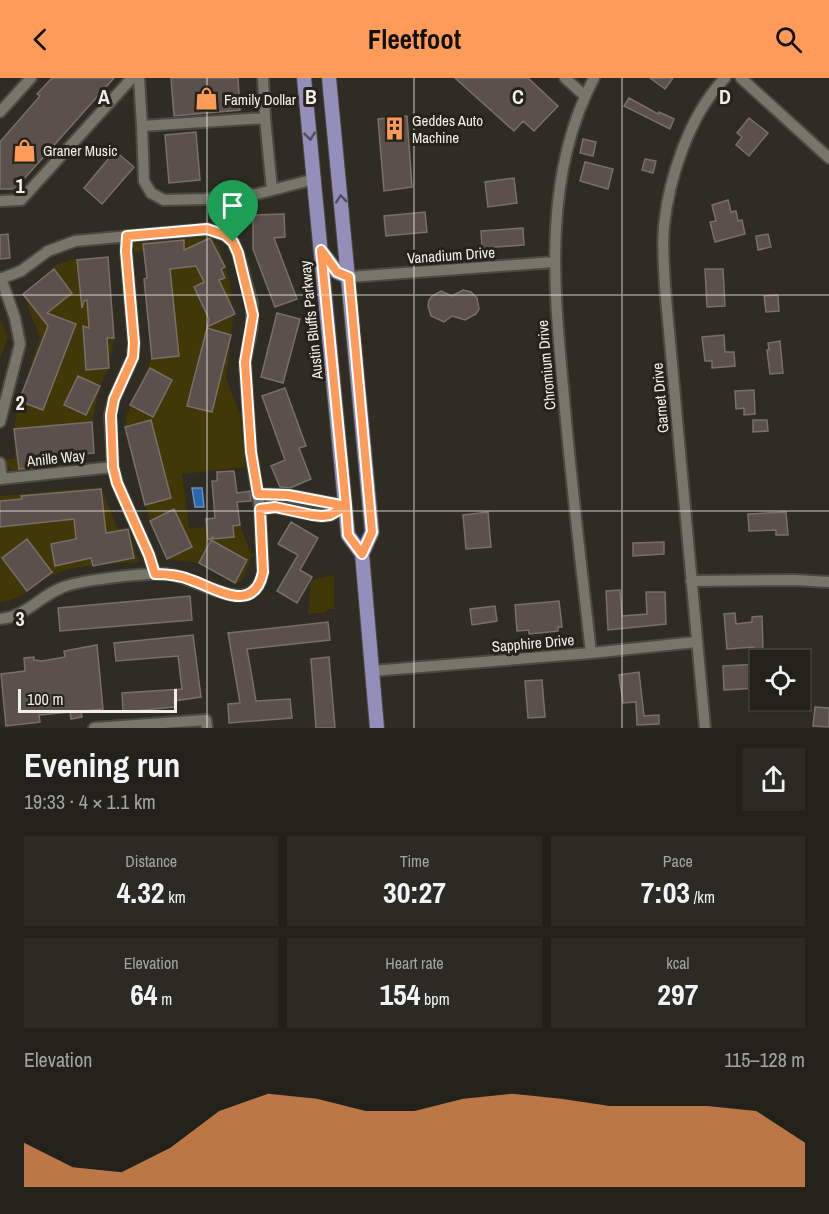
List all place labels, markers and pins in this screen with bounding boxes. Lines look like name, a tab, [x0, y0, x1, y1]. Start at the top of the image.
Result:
shop icon: Family Dollar	[193, 86, 219, 112]
place label: Family Dollar	[224, 89, 296, 110]
place label: Geddes Auto Machine	[412, 110, 483, 148]
building icon: Geddes Auto Machine	[381, 116, 407, 142]
shop icon: Graner Music	[12, 137, 38, 163]
place label: Graner Music	[43, 140, 118, 161]
pin	[207, 180, 258, 242]

